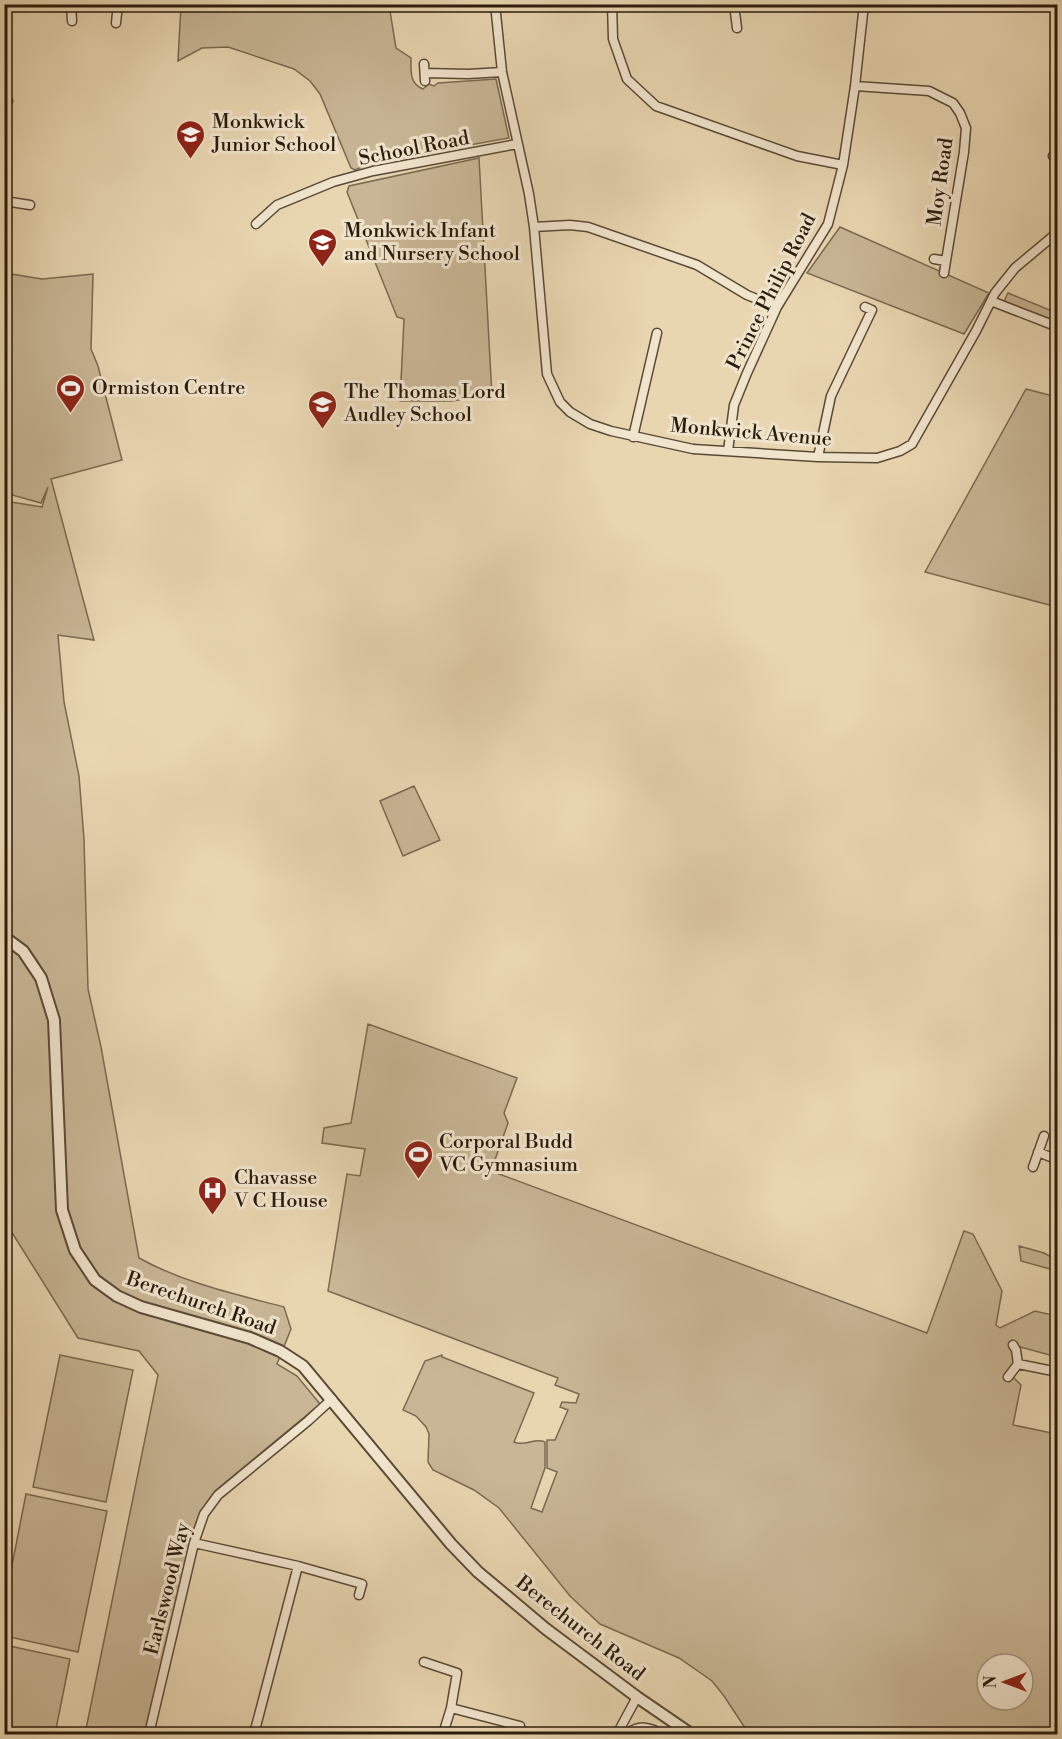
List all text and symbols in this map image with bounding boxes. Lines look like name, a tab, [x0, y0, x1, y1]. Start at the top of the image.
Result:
place label: Monkwick Junior School	[211, 110, 336, 158]
school or university icon: Monkwick Junior School	[175, 118, 207, 160]
street label: School Road	[357, 126, 472, 172]
street label: Moy Road	[922, 136, 960, 228]
street label: Prince Philip Road	[722, 209, 823, 374]
place label: Monkwick Infant and Nursery School	[344, 219, 520, 267]
school or university icon: Monkwick Infant and Nursery School	[307, 226, 339, 268]
sports icon: Ormiston Centre	[55, 372, 87, 414]
place label: Ormiston Centre	[92, 376, 245, 401]
place label: The Thomas Lord Audley School	[343, 380, 506, 428]
school or university icon: The Thomas Lord Audley School	[307, 388, 339, 430]
street label: Monkwick Avenue	[669, 413, 833, 453]
place label: Corporal Budd VC Gymnasium	[438, 1130, 579, 1178]
sports icon: Corporal Budd VC Gymnasium	[402, 1138, 434, 1180]
place label: Chavasse V C House	[233, 1166, 328, 1214]
hospital icon: Chavasse V C House	[197, 1174, 229, 1216]
street label: Berechurch Road	[122, 1266, 280, 1342]
street label: Earlswood Way	[139, 1520, 197, 1658]
street label: Berechurch Road	[510, 1570, 650, 1687]
north arrow	[975, 1652, 1035, 1712]
text: N	[981, 1675, 1001, 1688]

